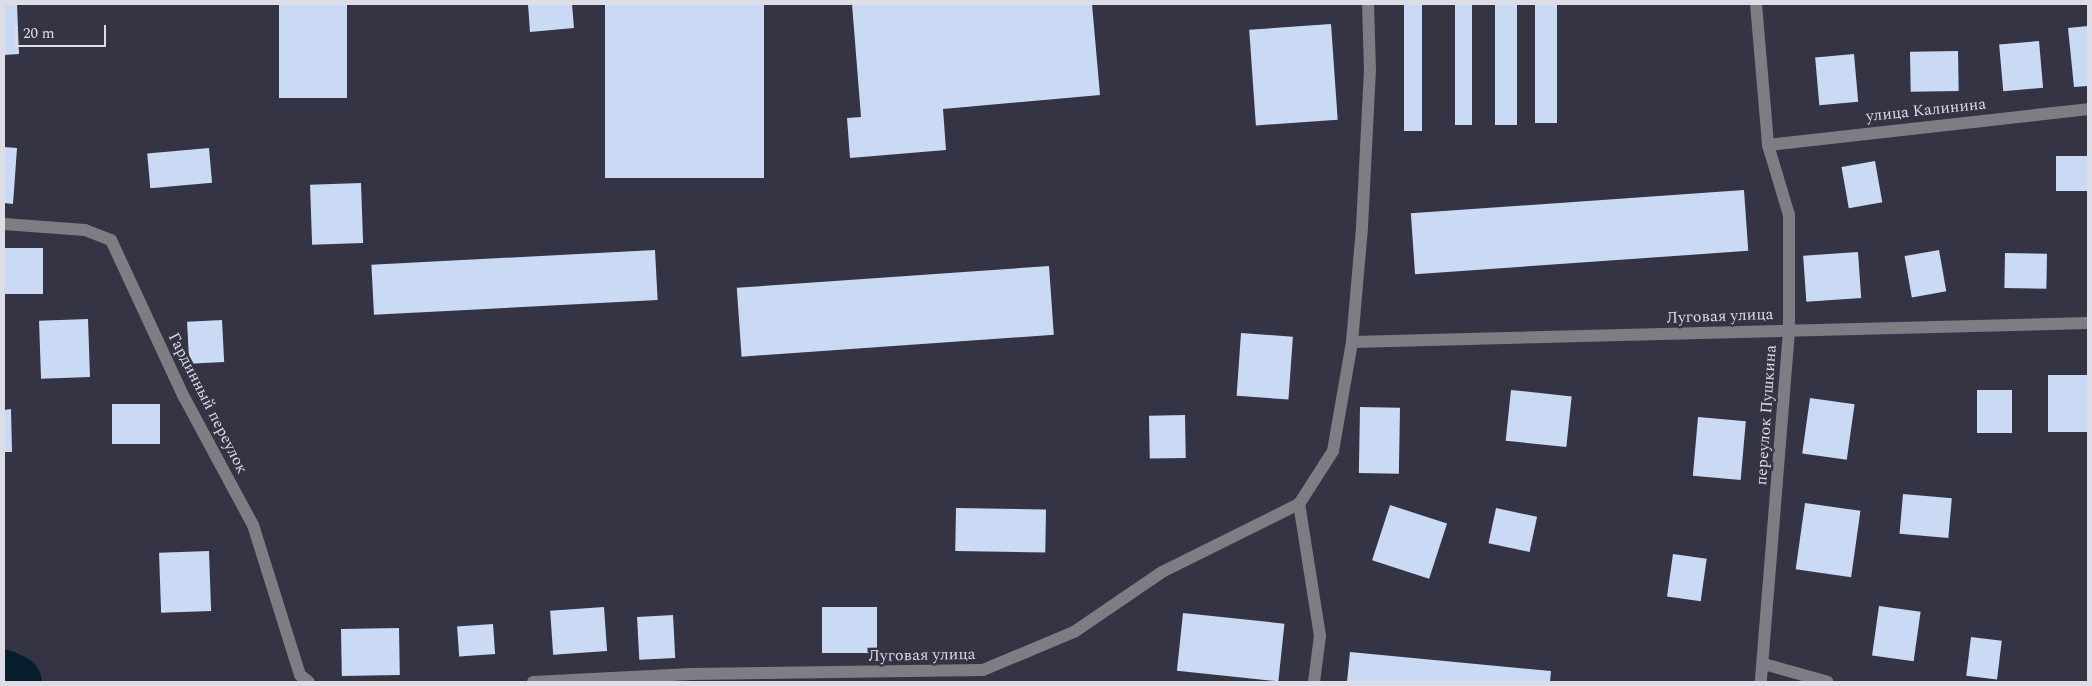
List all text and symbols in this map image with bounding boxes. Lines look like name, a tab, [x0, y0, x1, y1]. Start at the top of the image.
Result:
scale bar	[18, 15, 109, 47]
text: 20 m	[23, 22, 55, 45]
street label: улица Калинина	[1865, 94, 1987, 126]
street label: Луговая улица	[1666, 305, 1774, 327]
street label: Гардинный переулок	[164, 329, 252, 477]
street label: переулок Пушкина	[1752, 344, 1780, 486]
street label: Луговая улица	[868, 644, 976, 666]

